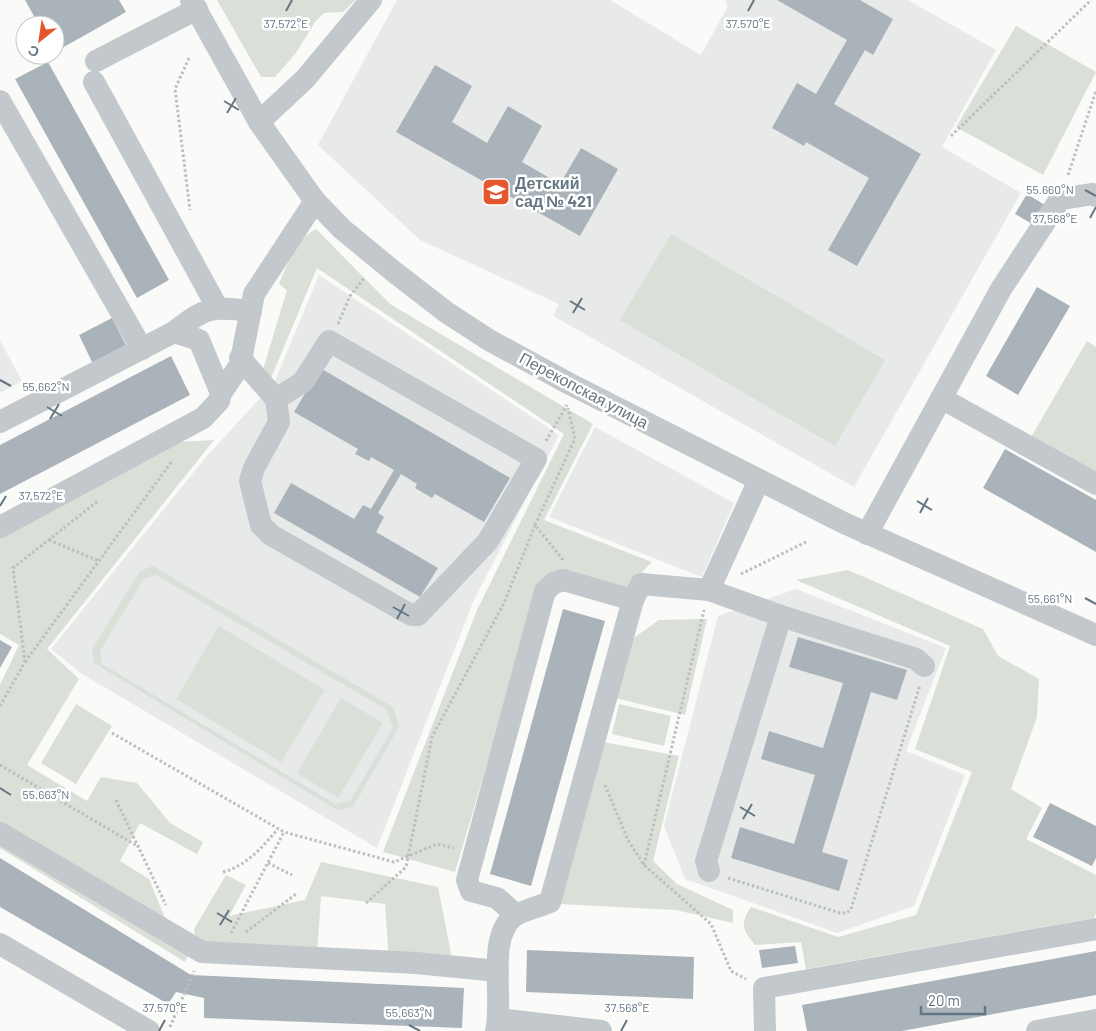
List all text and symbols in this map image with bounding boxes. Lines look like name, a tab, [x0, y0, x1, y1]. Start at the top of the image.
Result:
north arrow	[15, 15, 65, 65]
text: 37.572°E	[264, 16, 308, 30]
text: 37.570°E	[725, 16, 771, 30]
text: С	[25, 42, 42, 62]
place label: Детский сад № 421	[515, 173, 592, 210]
school or university icon: Детский сад № 421	[481, 177, 511, 207]
text: 55.660°N	[1026, 182, 1074, 196]
text: 37.568°E	[1032, 211, 1078, 225]
street label: Перекопская улица	[517, 348, 652, 432]
text: 55.662°N	[22, 379, 70, 393]
text: 37.572°E	[19, 488, 63, 502]
text: 55.661°N	[1028, 591, 1072, 605]
text: 55.663°N	[23, 787, 69, 801]
scale bar	[921, 984, 985, 1016]
text: 20 m	[928, 991, 960, 1009]
text: 37.570°E	[142, 1000, 188, 1014]
text: 37.568°E	[604, 1000, 650, 1014]
text: 55.663°N	[386, 1005, 432, 1019]

